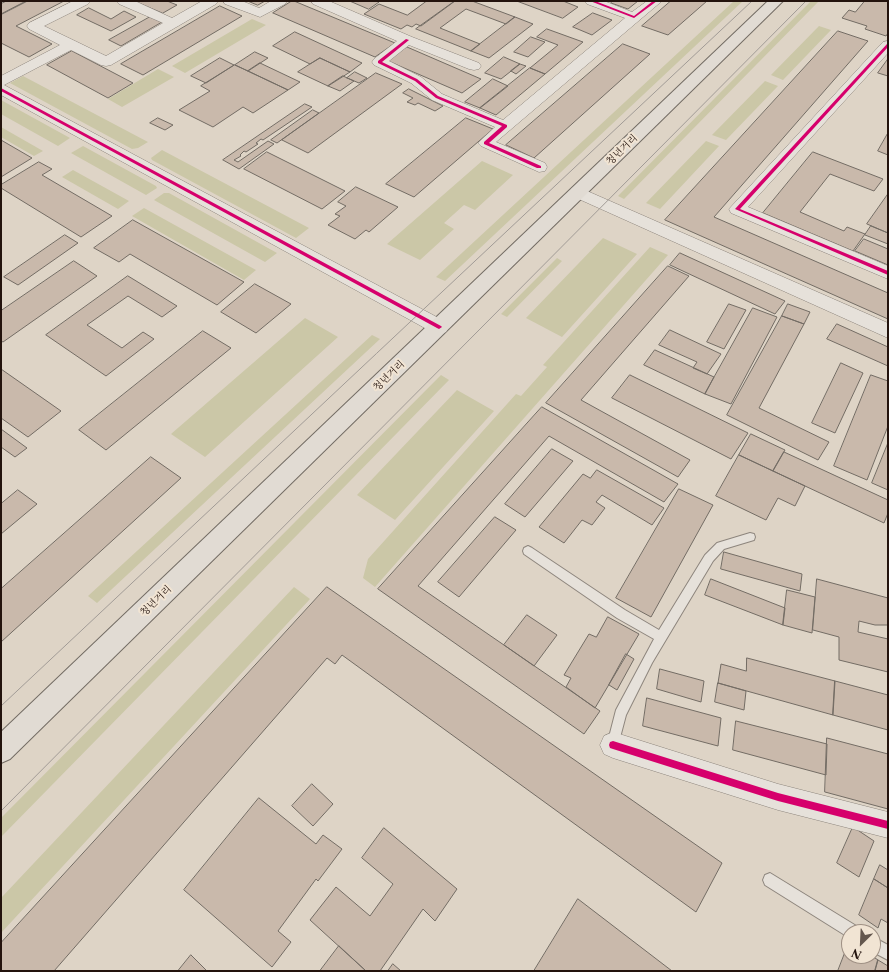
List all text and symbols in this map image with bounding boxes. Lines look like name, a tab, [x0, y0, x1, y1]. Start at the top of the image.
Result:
street label: 청년거리	[604, 132, 640, 168]
street label: 청년거리	[371, 358, 407, 394]
street label: 청년거리	[138, 583, 174, 619]
north arrow	[841, 924, 881, 964]
text: N	[849, 946, 864, 962]

